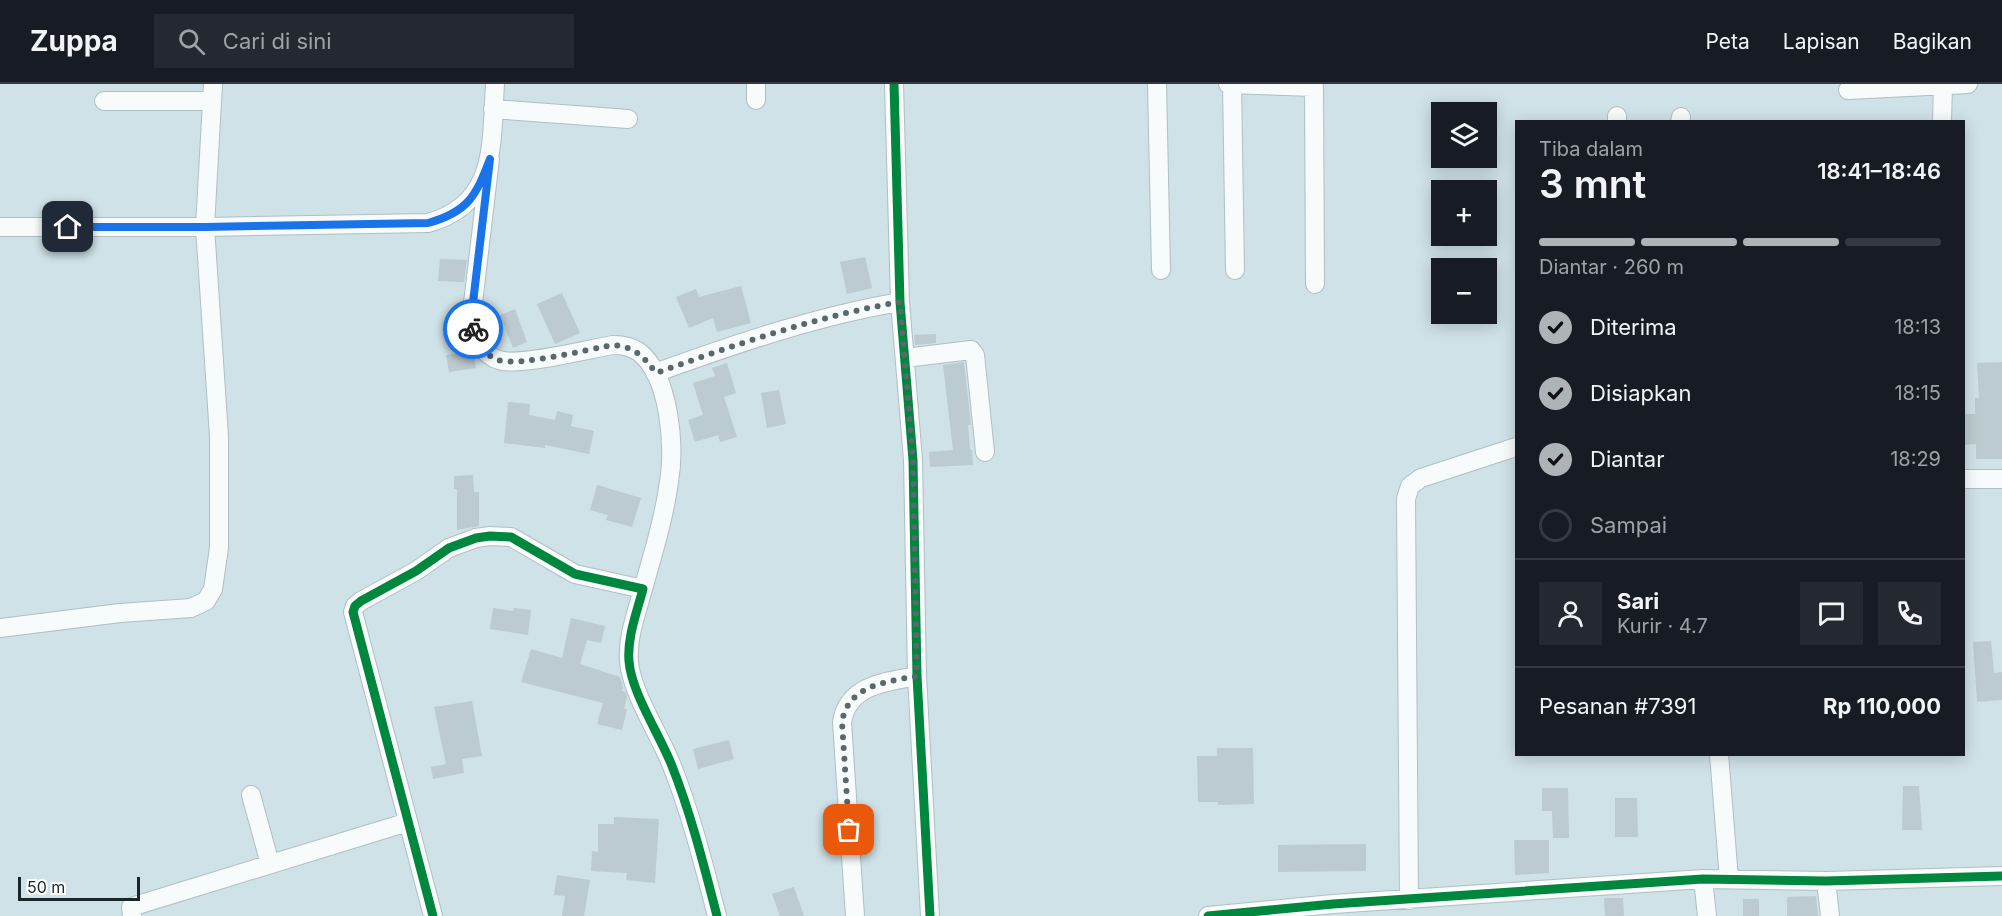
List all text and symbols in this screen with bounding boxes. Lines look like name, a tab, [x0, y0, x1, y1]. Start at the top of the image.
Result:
search box	[154, 14, 574, 68]
text: Zuppa	[30, 24, 118, 58]
icon: search	[175, 25, 208, 58]
text: Cari di sini	[223, 28, 332, 54]
text: Peta	[1706, 29, 1750, 54]
text: Lapisan	[1783, 29, 1860, 54]
text: Bagikan	[1893, 29, 1972, 54]
map controls	[1431, 102, 1497, 324]
button: layers	[1431, 102, 1497, 168]
text: Tiba dalam	[1539, 137, 1643, 161]
text: 18:41–18:46	[1817, 158, 1941, 184]
text: 3 mnt	[1539, 160, 1646, 207]
button: +	[1431, 180, 1497, 246]
pin	[42, 201, 93, 252]
icon: home	[51, 210, 84, 243]
text: Diantar · 260 m	[1539, 255, 1684, 279]
button: −	[1431, 258, 1497, 324]
courier	[443, 299, 503, 359]
icon: check	[1539, 311, 1572, 344]
icon: bike	[457, 313, 490, 346]
text: Diterima	[1590, 314, 1677, 340]
text: 18:13	[1894, 315, 1941, 339]
icon: check	[1539, 377, 1572, 410]
text: Disiapkan	[1590, 380, 1691, 406]
text: 18:15	[1894, 381, 1941, 405]
icon: check	[1539, 443, 1572, 476]
text: Diantar	[1590, 446, 1665, 472]
text: 18:29	[1890, 447, 1941, 471]
text: Sampai	[1590, 512, 1667, 538]
button: person	[1539, 582, 1602, 645]
button: chat	[1800, 582, 1863, 645]
button: phone	[1878, 582, 1941, 645]
text: Sari	[1617, 588, 1659, 614]
text: Kurir · 4.7	[1617, 614, 1708, 638]
text: Pesanan #7391	[1539, 693, 1696, 719]
text: Rp 110,000	[1823, 693, 1941, 719]
pin	[823, 804, 874, 855]
icon: bag	[832, 813, 865, 846]
scale bar	[18, 874, 140, 902]
text: 50 m	[27, 877, 65, 897]

